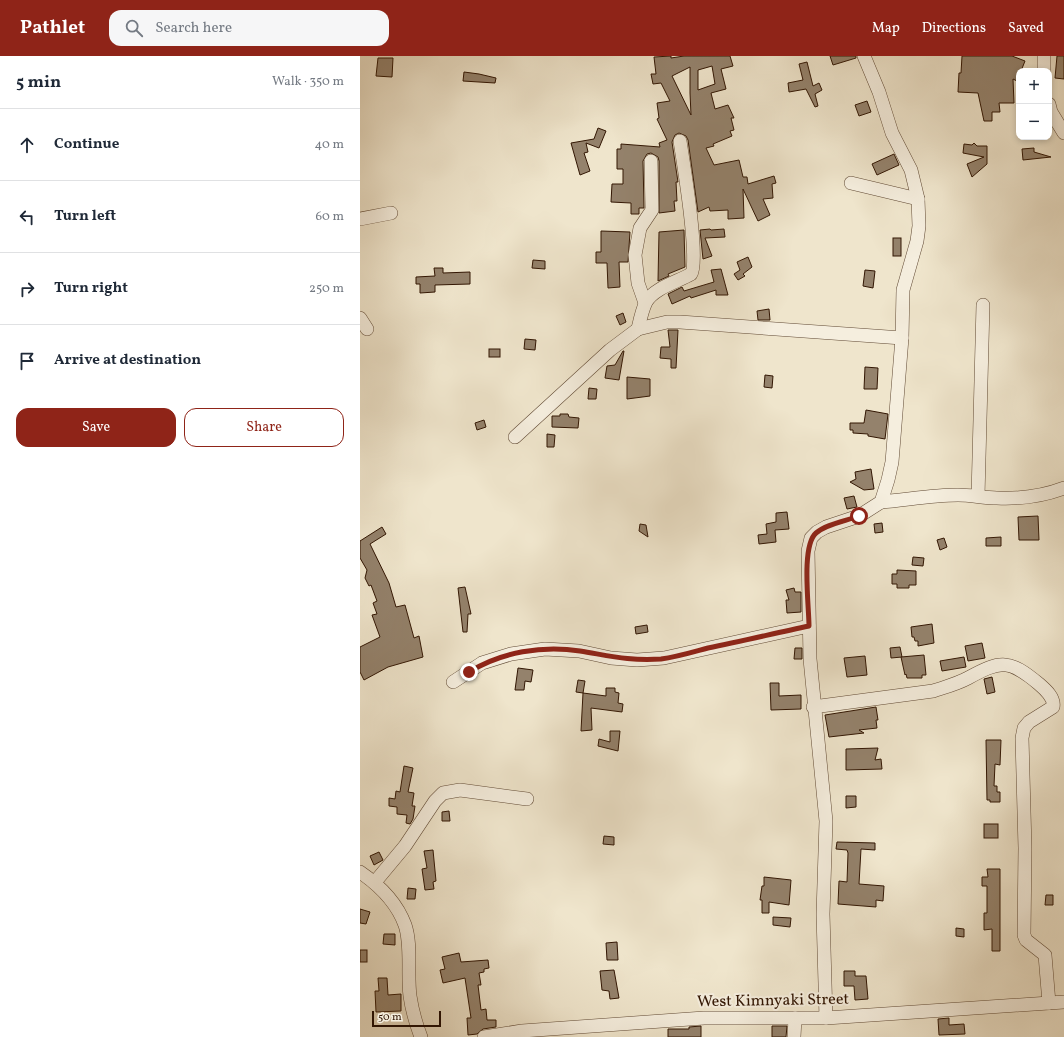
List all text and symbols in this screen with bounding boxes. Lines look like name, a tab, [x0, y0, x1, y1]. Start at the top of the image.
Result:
search box	[109, 10, 389, 46]
text: Pathlet	[20, 15, 85, 41]
icon: search	[123, 17, 145, 39]
text: Search here	[155, 18, 232, 39]
text: Map	[872, 19, 900, 38]
text: Directions	[922, 19, 986, 38]
text: Saved	[1008, 19, 1044, 38]
map controls	[1016, 68, 1052, 140]
button: +	[1016, 68, 1052, 104]
text: 5 min	[16, 71, 61, 94]
text: Walk · 350 m	[272, 73, 344, 91]
button: −	[1016, 104, 1052, 140]
icon: ahead	[16, 134, 38, 156]
text: Continue	[54, 134, 119, 155]
text: 40 m	[315, 136, 344, 154]
icon: left	[16, 206, 38, 228]
text: Turn left	[54, 206, 116, 227]
text: 60 m	[316, 208, 344, 226]
icon: right	[16, 278, 38, 300]
text: Turn right	[54, 278, 128, 299]
text: 250 m	[309, 280, 344, 298]
icon: arrive	[16, 350, 38, 372]
text: Arrive at destination	[54, 350, 201, 371]
button: Save	[16, 408, 176, 447]
button: Share	[184, 408, 344, 447]
route start	[850, 507, 868, 525]
route end	[460, 663, 478, 681]
street label: West Kimnyaki Street	[697, 989, 850, 1013]
scale bar	[372, 1009, 441, 1028]
text: 50 m	[378, 1010, 402, 1025]

